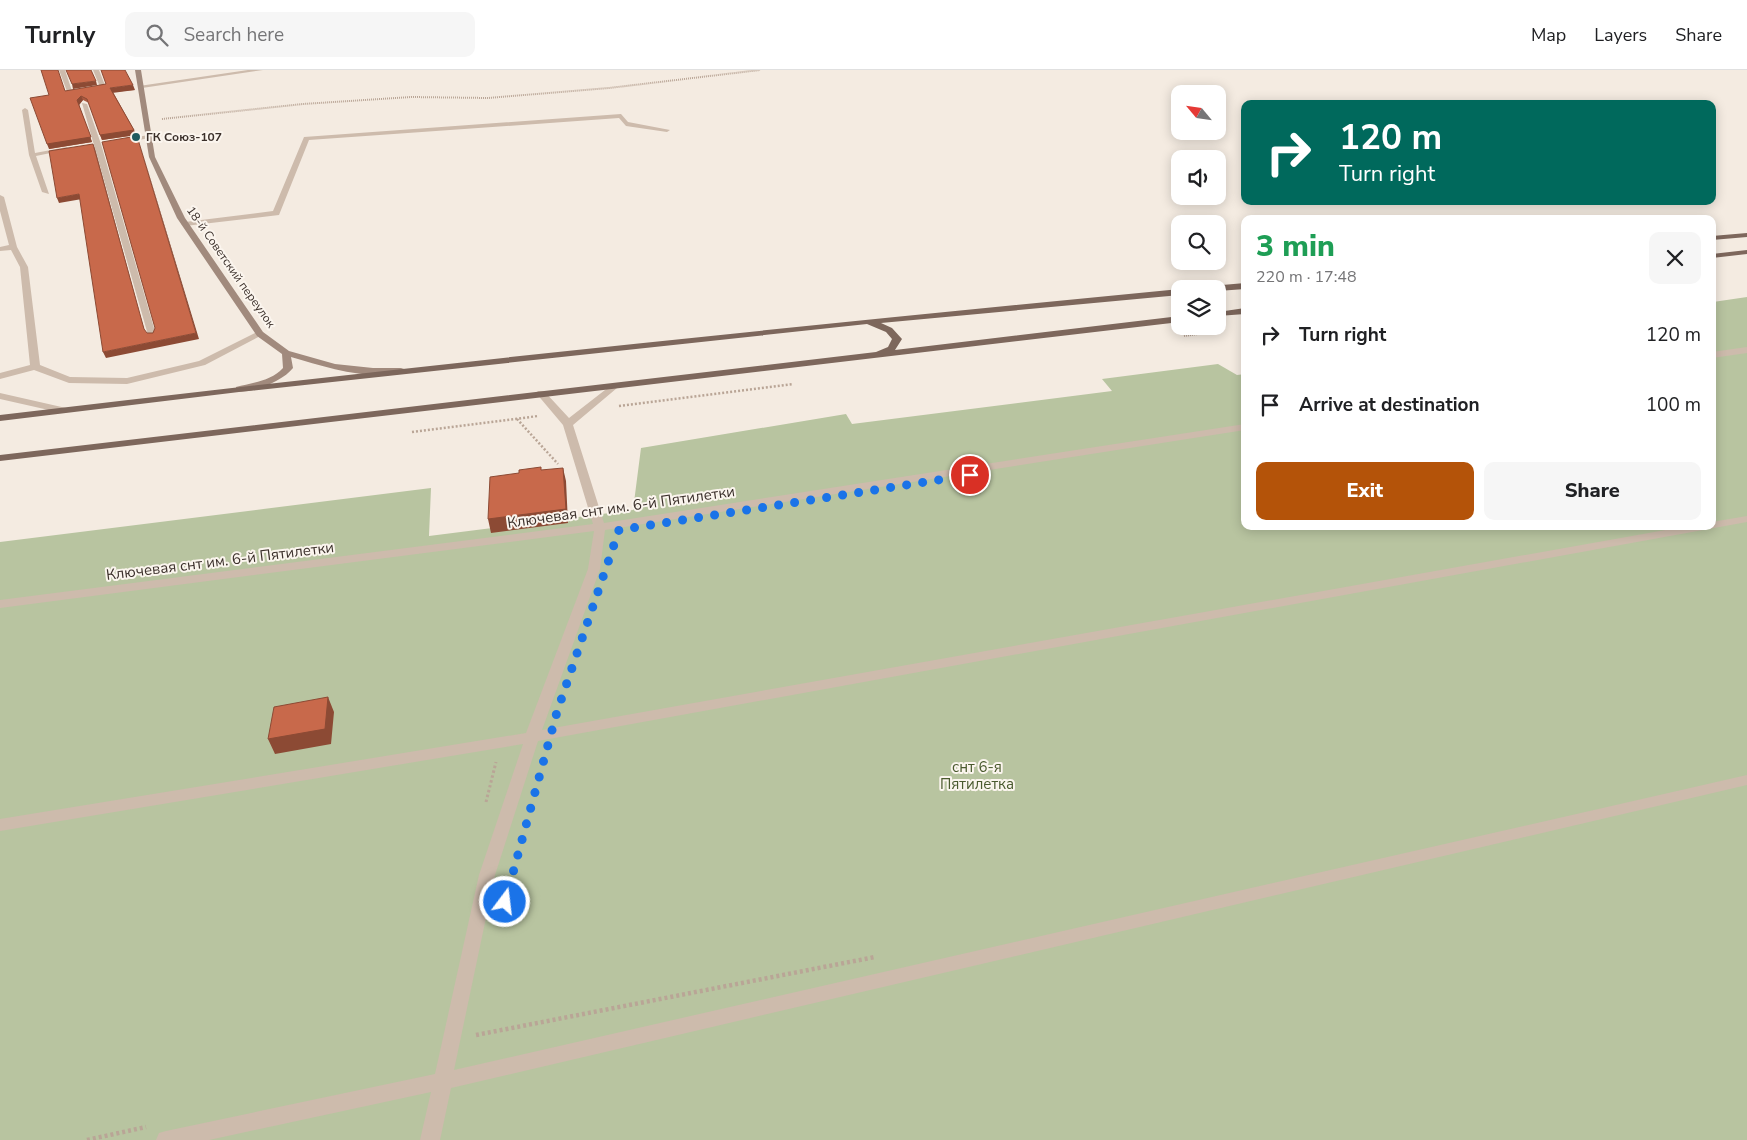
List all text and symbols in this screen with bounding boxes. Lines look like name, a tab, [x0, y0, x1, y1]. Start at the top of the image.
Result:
search box	[125, 12, 475, 57]
text: Turnly	[25, 19, 95, 51]
icon: search	[143, 21, 171, 49]
text: Search here	[183, 22, 284, 48]
text: Map	[1531, 23, 1566, 47]
text: Layers	[1594, 23, 1647, 47]
text: Share	[1675, 23, 1722, 47]
north arrow	[1171, 85, 1226, 140]
map controls	[1171, 85, 1226, 335]
text: 120 m	[1339, 114, 1442, 161]
icon: right	[1256, 120, 1321, 185]
place label: ГК Союз-107	[146, 129, 222, 145]
marker: ГК Союз-107	[130, 131, 142, 143]
button: sound	[1171, 150, 1226, 205]
text: Turn right	[1339, 159, 1435, 189]
street label: 18-й Советский переулок	[183, 203, 279, 331]
button: search	[1171, 215, 1226, 270]
text: 3 min	[1256, 226, 1335, 267]
button: close	[1649, 232, 1701, 284]
text: 220 m · 17:48	[1256, 266, 1357, 288]
button: layers	[1171, 280, 1226, 335]
icon: right	[1256, 321, 1284, 349]
text: Turn right	[1299, 322, 1386, 348]
text: 120 m	[1646, 322, 1701, 348]
icon: arrive	[1256, 391, 1284, 419]
text: Arrive at destination	[1299, 392, 1480, 418]
text: 100 m	[1646, 392, 1701, 418]
pin	[949, 454, 991, 496]
icon: arrive	[956, 461, 984, 489]
button: Exit	[1256, 462, 1474, 520]
button: Share	[1484, 462, 1701, 520]
street label: Ключевая снт им. 6-й Пятилетки	[506, 481, 736, 533]
street label: Ключевая снт им. 6-й Пятилетки	[105, 537, 335, 585]
park label: снт 6-я Пятилетка	[940, 757, 1014, 794]
position arrow	[478, 875, 530, 927]

